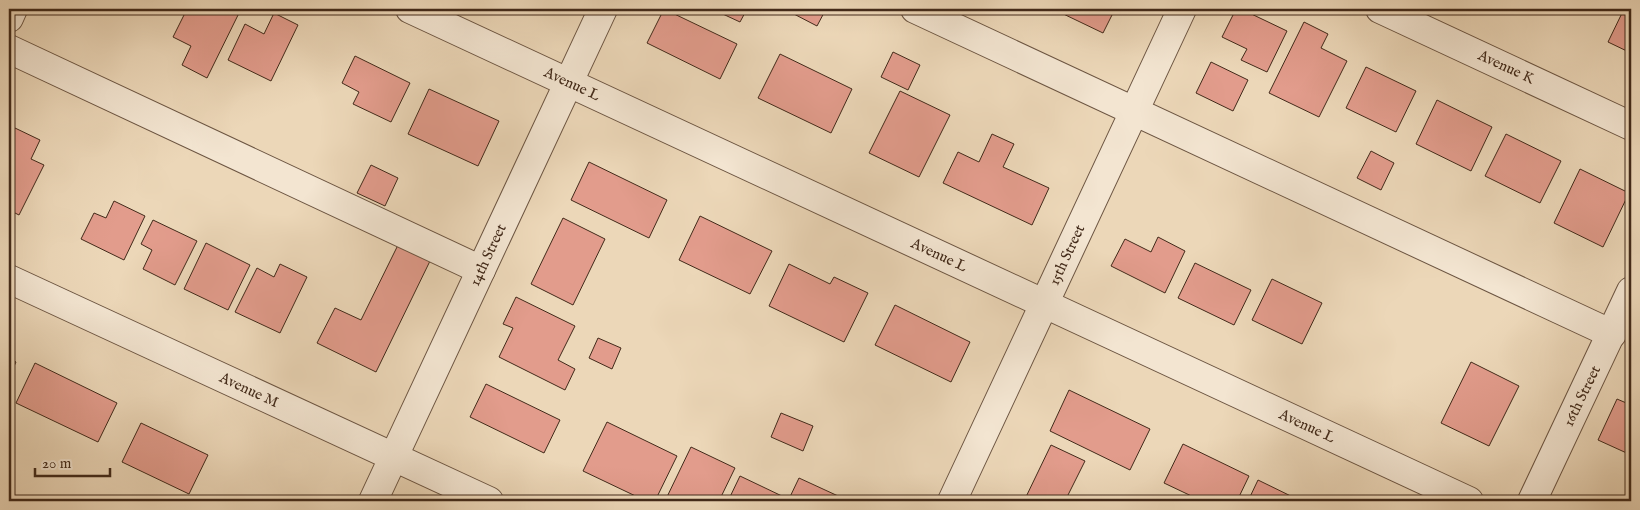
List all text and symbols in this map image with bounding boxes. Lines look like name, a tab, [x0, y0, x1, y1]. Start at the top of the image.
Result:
street label: Avenue K	[1474, 45, 1537, 88]
street label: Avenue L	[540, 62, 603, 105]
street label: 14th Street	[465, 221, 511, 289]
street label: 15th Street	[1045, 222, 1089, 288]
street label: Avenue L	[907, 233, 970, 276]
street label: 16th Street	[1559, 362, 1605, 430]
street label: Avenue M	[215, 368, 282, 412]
street label: Avenue L	[1275, 404, 1338, 447]
scale bar	[35, 445, 110, 477]
text: 20 m	[42, 454, 72, 473]

